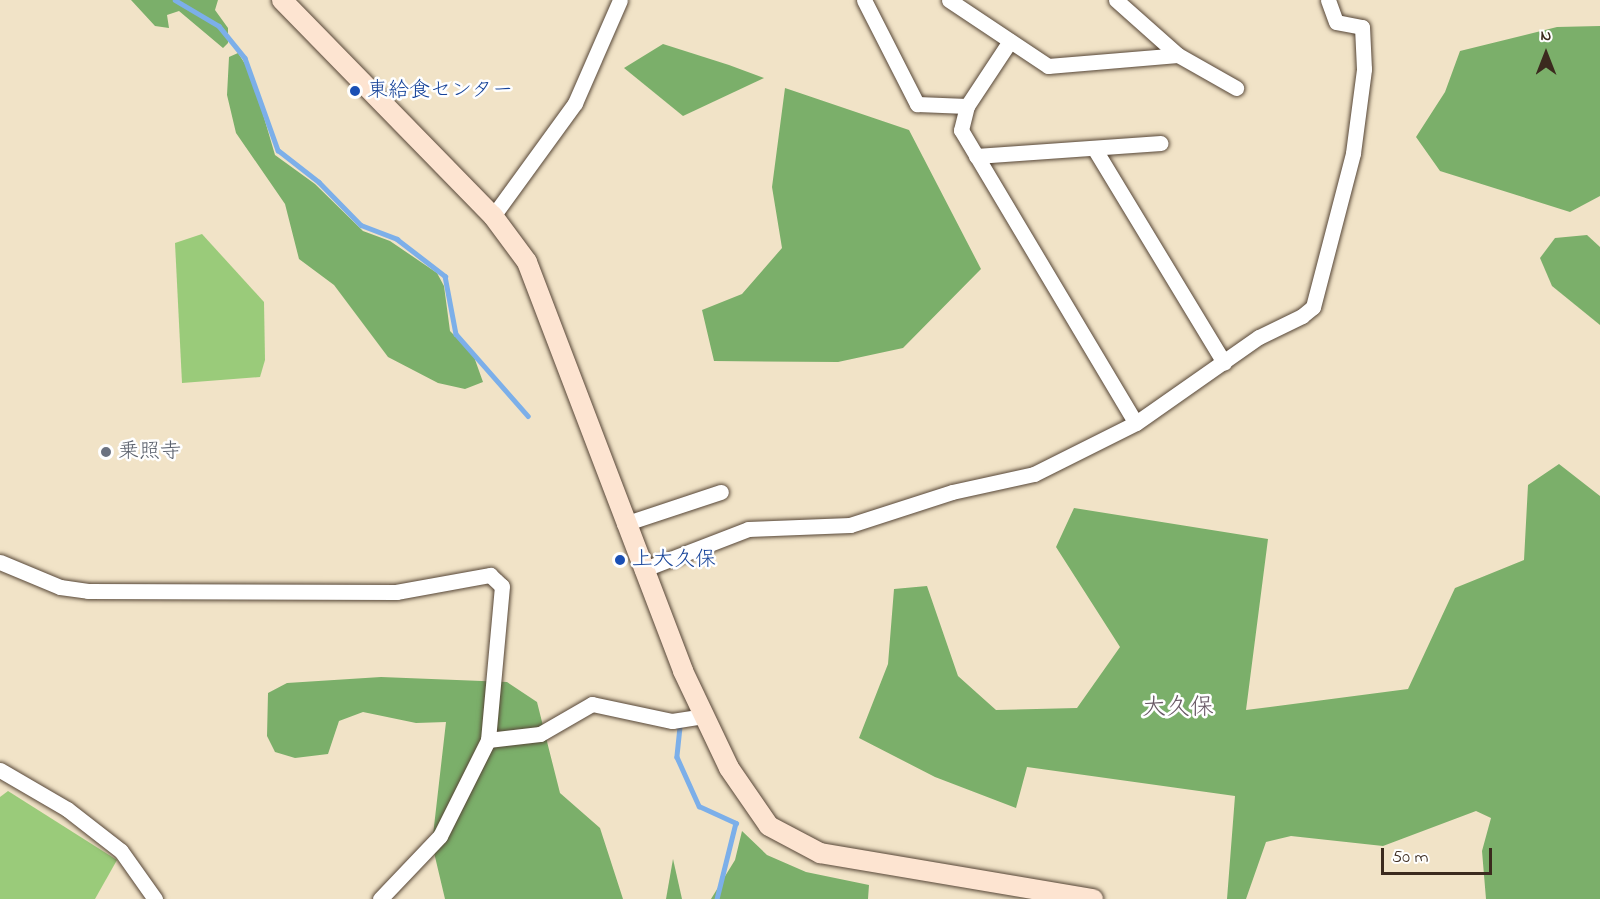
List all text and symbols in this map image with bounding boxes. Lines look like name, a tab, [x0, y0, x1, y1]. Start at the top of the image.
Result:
north arrow	[1516, 24, 1576, 84]
text: N	[1541, 24, 1551, 48]
place label: 東給食センター	[367, 78, 514, 104]
marker: 東給食センター	[348, 84, 362, 98]
place label: 乗照寺	[118, 439, 181, 465]
marker: 乗照寺	[99, 445, 113, 459]
place label: 上大久保	[632, 547, 716, 573]
marker: 上大久保	[613, 553, 627, 567]
district label: 大久保	[1142, 695, 1214, 723]
scale bar	[1384, 836, 1495, 874]
text: 50 m	[1392, 845, 1429, 871]

